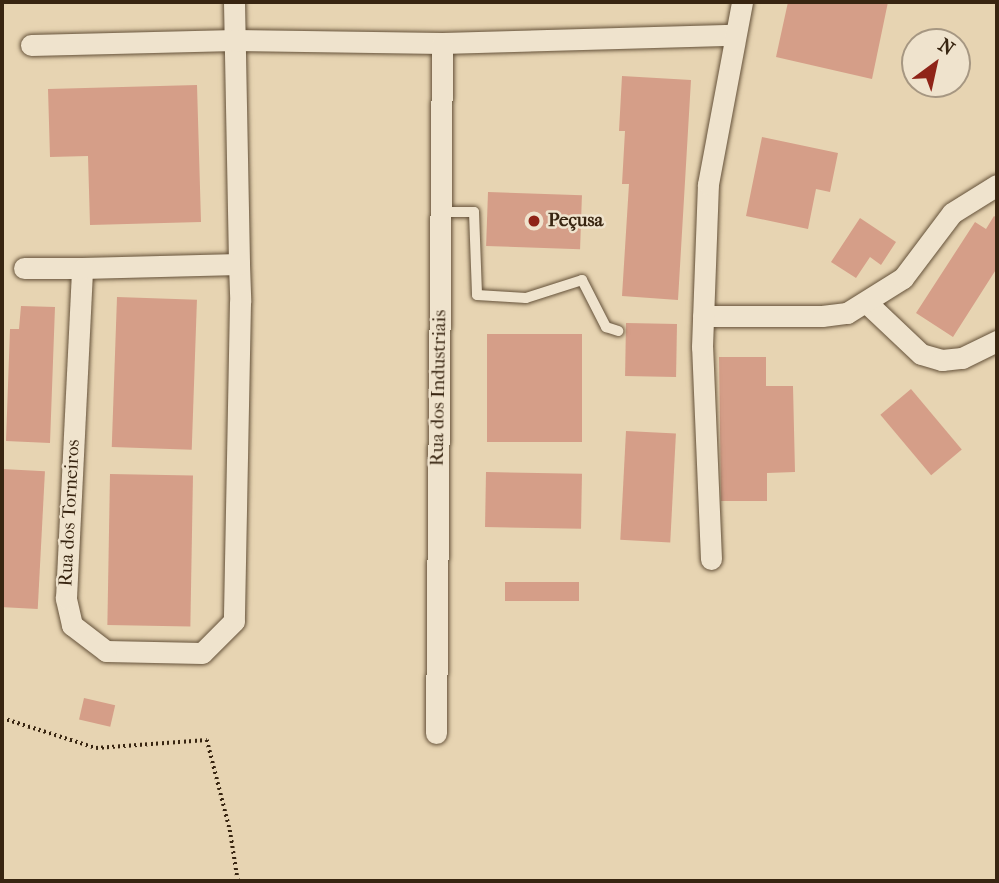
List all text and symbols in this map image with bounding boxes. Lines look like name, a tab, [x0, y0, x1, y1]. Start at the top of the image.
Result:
north arrow	[901, 28, 971, 98]
text: N	[934, 34, 958, 60]
place label: Peçusa	[548, 210, 603, 232]
marker: Peçusa	[526, 213, 542, 229]
street label: Rua dos Industriais	[426, 310, 452, 466]
street label: Rua dos Torneiros	[55, 439, 85, 587]

